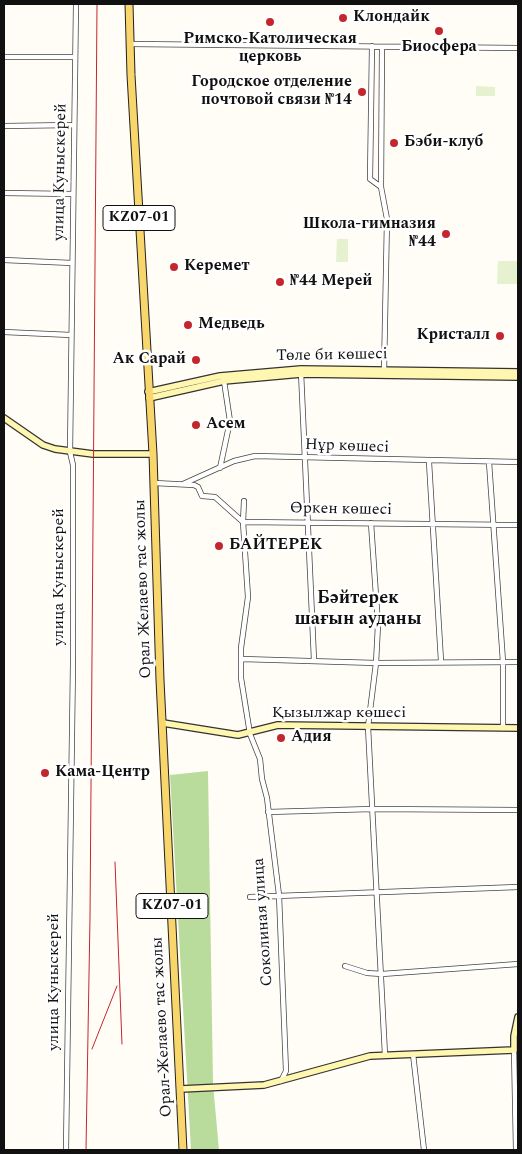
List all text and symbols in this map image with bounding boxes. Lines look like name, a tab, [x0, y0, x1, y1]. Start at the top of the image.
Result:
place label: Клондайк	[353, 8, 430, 28]
marker: Клондайк	[337, 12, 349, 24]
marker: Римско-Католическая церковь	[264, 16, 276, 28]
marker: Биосфера	[433, 25, 445, 37]
place label: Римско-Католическая церковь	[183, 30, 357, 68]
place label: Биосфера	[401, 38, 477, 58]
place label: Городское отделение почтовой связи №14	[191, 73, 352, 111]
marker: Городское отделение почтовой связи №14	[356, 86, 368, 98]
street label: улица Куныскерей	[50, 103, 72, 241]
place label: Бэби-клуб	[404, 133, 483, 153]
marker: Бэби-клуб	[388, 137, 400, 149]
road number: KZ07-01	[103, 206, 175, 230]
place label: Школа-гимназия №44	[303, 215, 436, 253]
marker: Школа-гимназия №44	[440, 228, 452, 240]
place label: Керемет	[184, 257, 249, 277]
marker: Керемет	[168, 261, 180, 273]
place label: №44 Мерей	[290, 272, 373, 292]
marker: №44 Мерей	[274, 276, 286, 288]
place label: Медведь	[198, 315, 265, 335]
marker: Медведь	[182, 319, 194, 331]
place label: Кристалл	[416, 326, 490, 346]
marker: Кристалл	[494, 330, 506, 342]
street label: Төле би көшесі	[276, 345, 388, 367]
place label: Ак Сарай	[112, 350, 186, 370]
marker: Ак Сарай	[190, 354, 202, 366]
place label: Асем	[206, 415, 246, 435]
marker: Асем	[190, 419, 202, 431]
street label: Нұр көшесі	[305, 436, 389, 458]
street label: Орал Желаево тас жолы	[131, 499, 157, 679]
street label: Өркен көшесі	[290, 500, 392, 520]
street label: улица Куныскерей	[50, 508, 70, 646]
place label: БАЙТЕРЕК	[229, 536, 322, 556]
marker: БАЙТЕРЕК	[213, 540, 225, 552]
district label: Бәйтерек шағын ауданы	[295, 588, 421, 630]
street label: Қызылжар көшесі	[272, 704, 406, 724]
place label: Адия	[291, 728, 332, 748]
marker: Адия	[275, 732, 287, 744]
place label: Кама-Центр	[55, 763, 150, 783]
marker: Кама-Центр	[39, 767, 51, 779]
street label: Соколиная улица	[250, 857, 278, 987]
road number: KZ07-01	[136, 894, 208, 918]
street label: улица Куныскерей	[45, 913, 65, 1051]
street label: Орал-Желаево тас жолы	[149, 936, 177, 1118]

